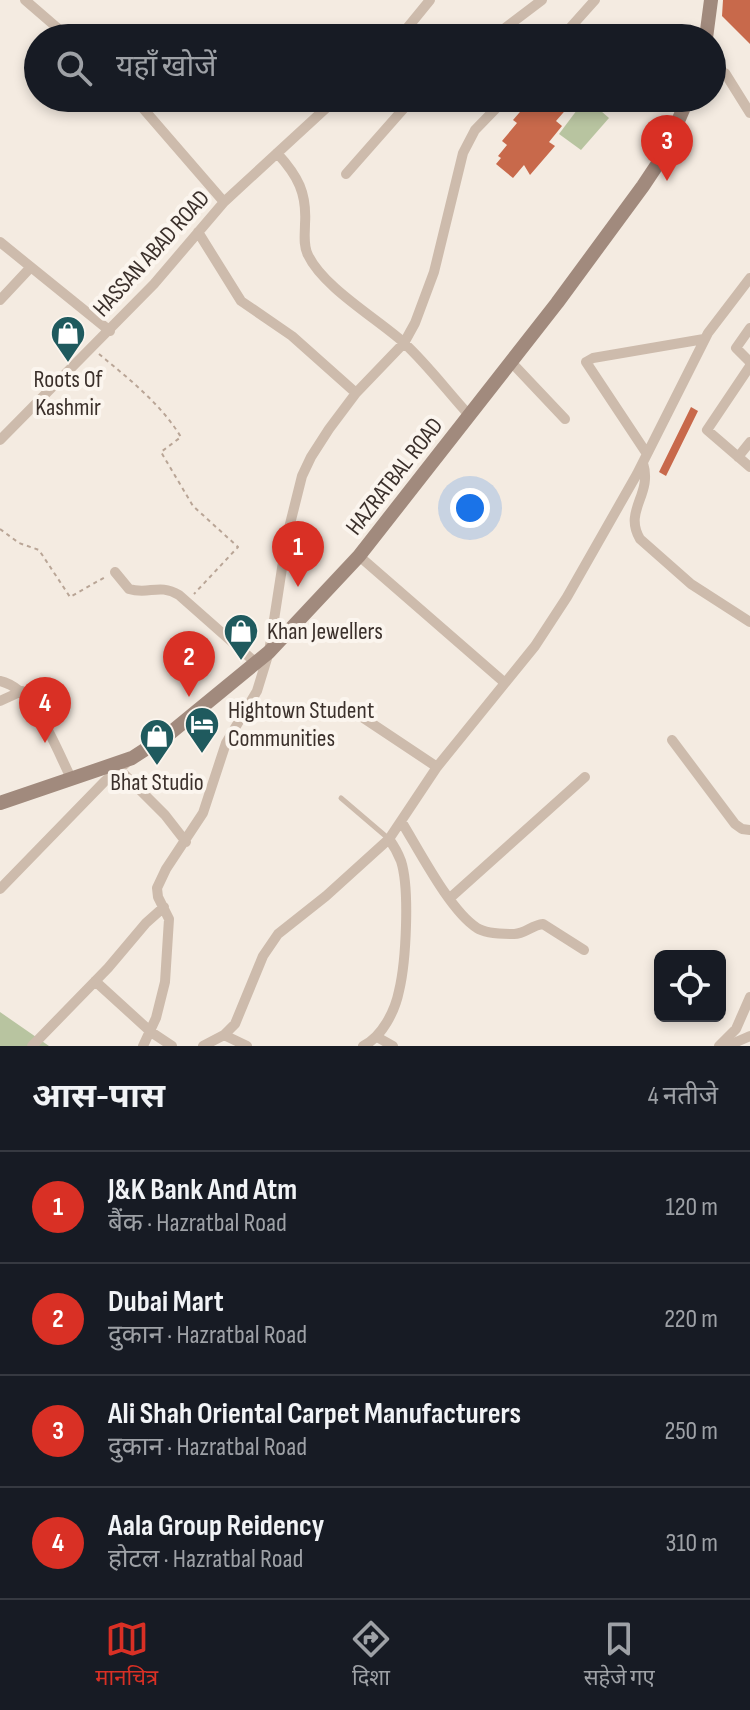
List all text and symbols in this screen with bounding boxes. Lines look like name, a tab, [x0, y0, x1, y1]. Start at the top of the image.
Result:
search box	[24, 24, 726, 112]
icon: search	[52, 46, 96, 90]
text: यहाँ खोजें	[116, 49, 216, 85]
pin: 3	[641, 115, 693, 181]
street label: HASSAN ABAD ROAD	[87, 184, 216, 323]
shop icon: Roots Of Kashmir	[49, 314, 87, 364]
place label: Roots Of Kashmir	[33, 365, 104, 422]
street label: HAZRATBAL ROAD	[340, 412, 449, 541]
your location	[450, 488, 490, 528]
pin: 1	[272, 521, 324, 587]
shop icon: Khan Jewellers	[222, 612, 260, 662]
place label: Khan Jewellers	[267, 617, 383, 646]
pin: 2	[163, 631, 215, 697]
pin: 4	[19, 677, 71, 743]
place label: Hightown Student Communities	[228, 696, 374, 753]
hotel icon: Hightown Student Communities	[183, 705, 221, 755]
shop icon: Bhat Studio	[138, 717, 176, 767]
place label: Bhat Studio	[110, 768, 204, 797]
map controls	[654, 950, 726, 1022]
button: locate	[654, 950, 726, 1022]
text: आस-पास	[32, 1076, 165, 1117]
text: 4 नतीजे	[648, 1081, 718, 1112]
text: J&K Bank And Atm	[108, 1172, 297, 1208]
text: 1	[53, 1192, 63, 1223]
text: 120 m	[665, 1192, 718, 1223]
text: बैंक · Hazratbal Road	[108, 1208, 287, 1239]
text: Dubai Mart	[108, 1284, 224, 1320]
text: 2	[52, 1304, 64, 1335]
text: 220 m	[664, 1304, 718, 1335]
text: दुकान · Hazratbal Road	[108, 1320, 307, 1351]
text: Ali Shah Oriental Carpet Manufacturers	[108, 1396, 521, 1432]
text: 3	[52, 1416, 64, 1447]
text: 250 m	[664, 1416, 718, 1447]
text: दुकान · Hazratbal Road	[108, 1432, 307, 1463]
text: Aala Group Reidency	[108, 1508, 324, 1544]
text: 4	[52, 1528, 64, 1559]
text: 310 m	[666, 1528, 718, 1559]
text: होटल · Hazratbal Road	[108, 1544, 303, 1575]
tab: मानचित्र	[95, 1617, 158, 1694]
tab: दिशा	[349, 1617, 393, 1694]
tab: सहेजे गए	[584, 1617, 655, 1694]

